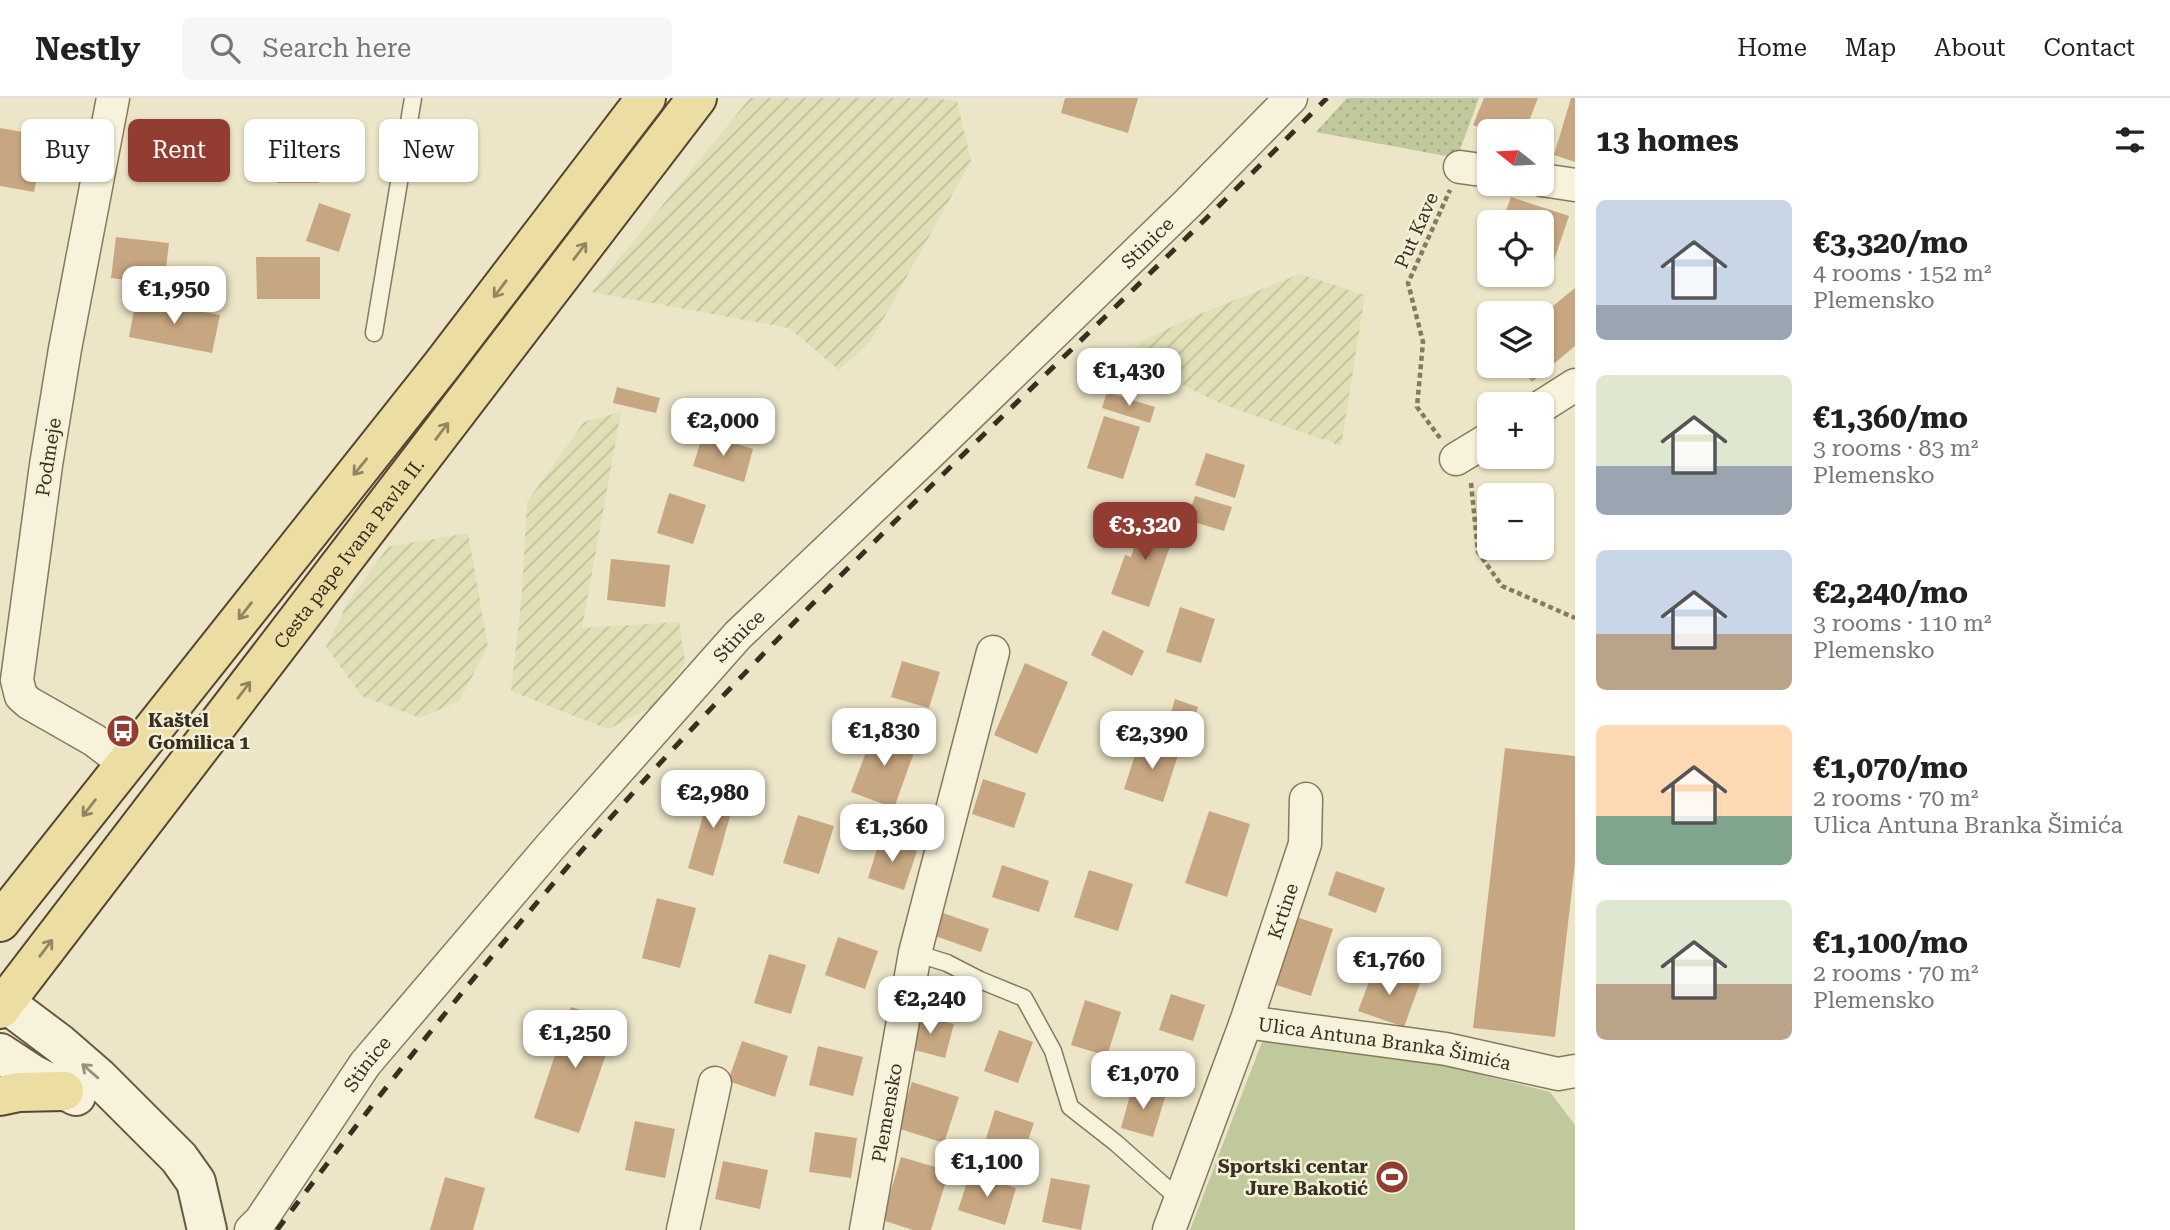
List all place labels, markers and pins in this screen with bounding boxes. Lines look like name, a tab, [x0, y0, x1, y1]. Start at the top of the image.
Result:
pin: €1,950	[117, 266, 231, 326]
pin: €1,430	[1072, 348, 1186, 408]
pin: €2,000	[666, 398, 780, 458]
pin: €3,320	[1088, 503, 1202, 562]
pin: €1,830	[827, 708, 941, 768]
place label: Kaštel Gomilica 1	[148, 709, 250, 754]
bus stop icon: Kaštel Gomilica 1	[104, 712, 142, 750]
pin: €2,390	[1095, 712, 1209, 771]
pin: €2,980	[656, 770, 770, 830]
pin: €1,360	[835, 804, 949, 864]
pin: €1,760	[1332, 937, 1446, 997]
pin: €2,240	[873, 976, 987, 1036]
pin: €1,250	[518, 1010, 632, 1070]
pin: €1,070	[1086, 1052, 1200, 1111]
pin: €1,100	[930, 1140, 1044, 1199]
place label: Sportski centar Jure Bakotić	[1218, 1155, 1368, 1200]
sports icon: Sportski centar Jure Bakotić	[1373, 1158, 1411, 1196]

